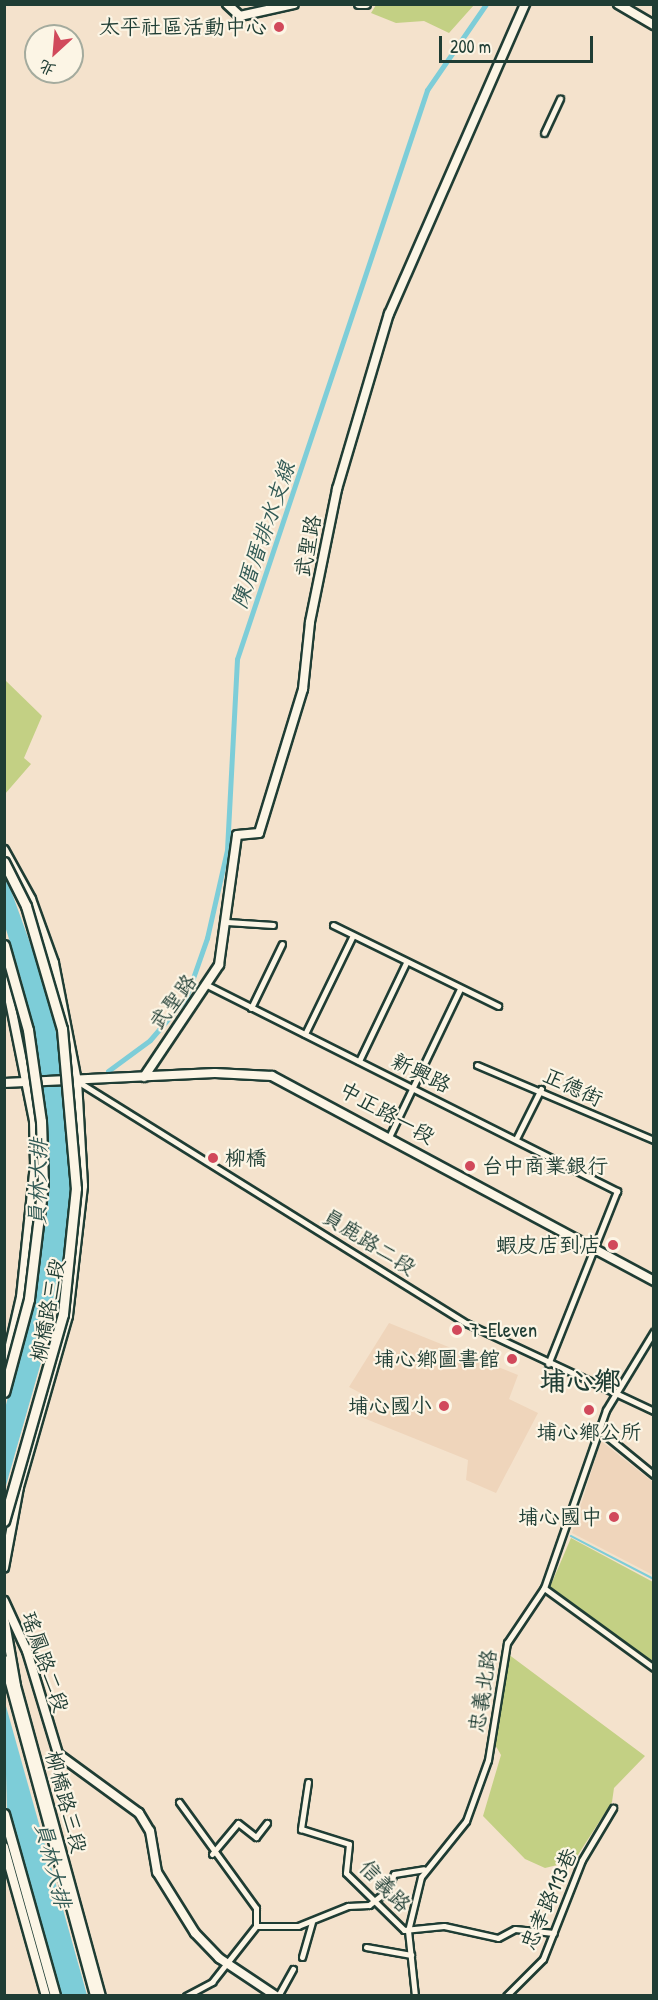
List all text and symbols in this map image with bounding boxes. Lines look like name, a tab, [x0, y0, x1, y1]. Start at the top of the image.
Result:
place label: 太平社區活動中心	[99, 14, 267, 40]
marker: 太平社區活動中心	[272, 20, 286, 34]
north arrow	[24, 24, 84, 84]
scale bar	[442, 24, 596, 62]
text: 200 m	[450, 34, 491, 59]
text: 北	[35, 55, 59, 82]
water label: 陳厝厝排水支線	[225, 458, 301, 612]
street label: 武聖路	[290, 513, 326, 579]
street label: 武聖路	[144, 969, 202, 1035]
street label: 新興路	[387, 1048, 455, 1098]
street label: 正德街	[539, 1062, 607, 1112]
street label: 中正路一段	[335, 1077, 439, 1149]
water label: 員林大排	[24, 1138, 52, 1226]
place label: 柳橋	[225, 1145, 267, 1171]
marker: 柳橋	[206, 1151, 220, 1165]
place label: 台中商業銀行	[482, 1153, 608, 1179]
marker: 台中商業銀行	[463, 1159, 477, 1173]
street label: 員鹿路二段	[318, 1203, 420, 1281]
place label: 蝦皮店到店	[496, 1232, 601, 1258]
marker: 蝦皮店到店	[606, 1238, 620, 1252]
street label: 柳橋路三段	[26, 1256, 70, 1364]
place label: 7-Eleven	[469, 1317, 537, 1343]
marker: 7-Eleven	[450, 1323, 464, 1337]
place label: 埔心鄉圖書館	[374, 1346, 500, 1372]
marker: 埔心鄉圖書館	[505, 1352, 519, 1366]
district label: 埔心鄉	[540, 1365, 620, 1397]
place label: 埔心國小	[348, 1393, 432, 1419]
marker: 埔心國小	[437, 1399, 451, 1413]
marker: 埔心鄉公所	[582, 1403, 596, 1417]
place label: 埔心鄉公所	[537, 1419, 641, 1445]
place label: 埔心國中	[518, 1504, 602, 1530]
marker: 埔心國中	[607, 1510, 621, 1524]
street label: 瑤鳳路二段	[16, 1608, 74, 1716]
street label: 忠義北路	[464, 1648, 502, 1734]
street label: 柳橋路三段	[40, 1748, 92, 1856]
water label: 員林大排	[30, 1819, 76, 1911]
street label: 忠孝路113巷	[515, 1844, 583, 1954]
street label: 信義路	[354, 1855, 416, 1917]

